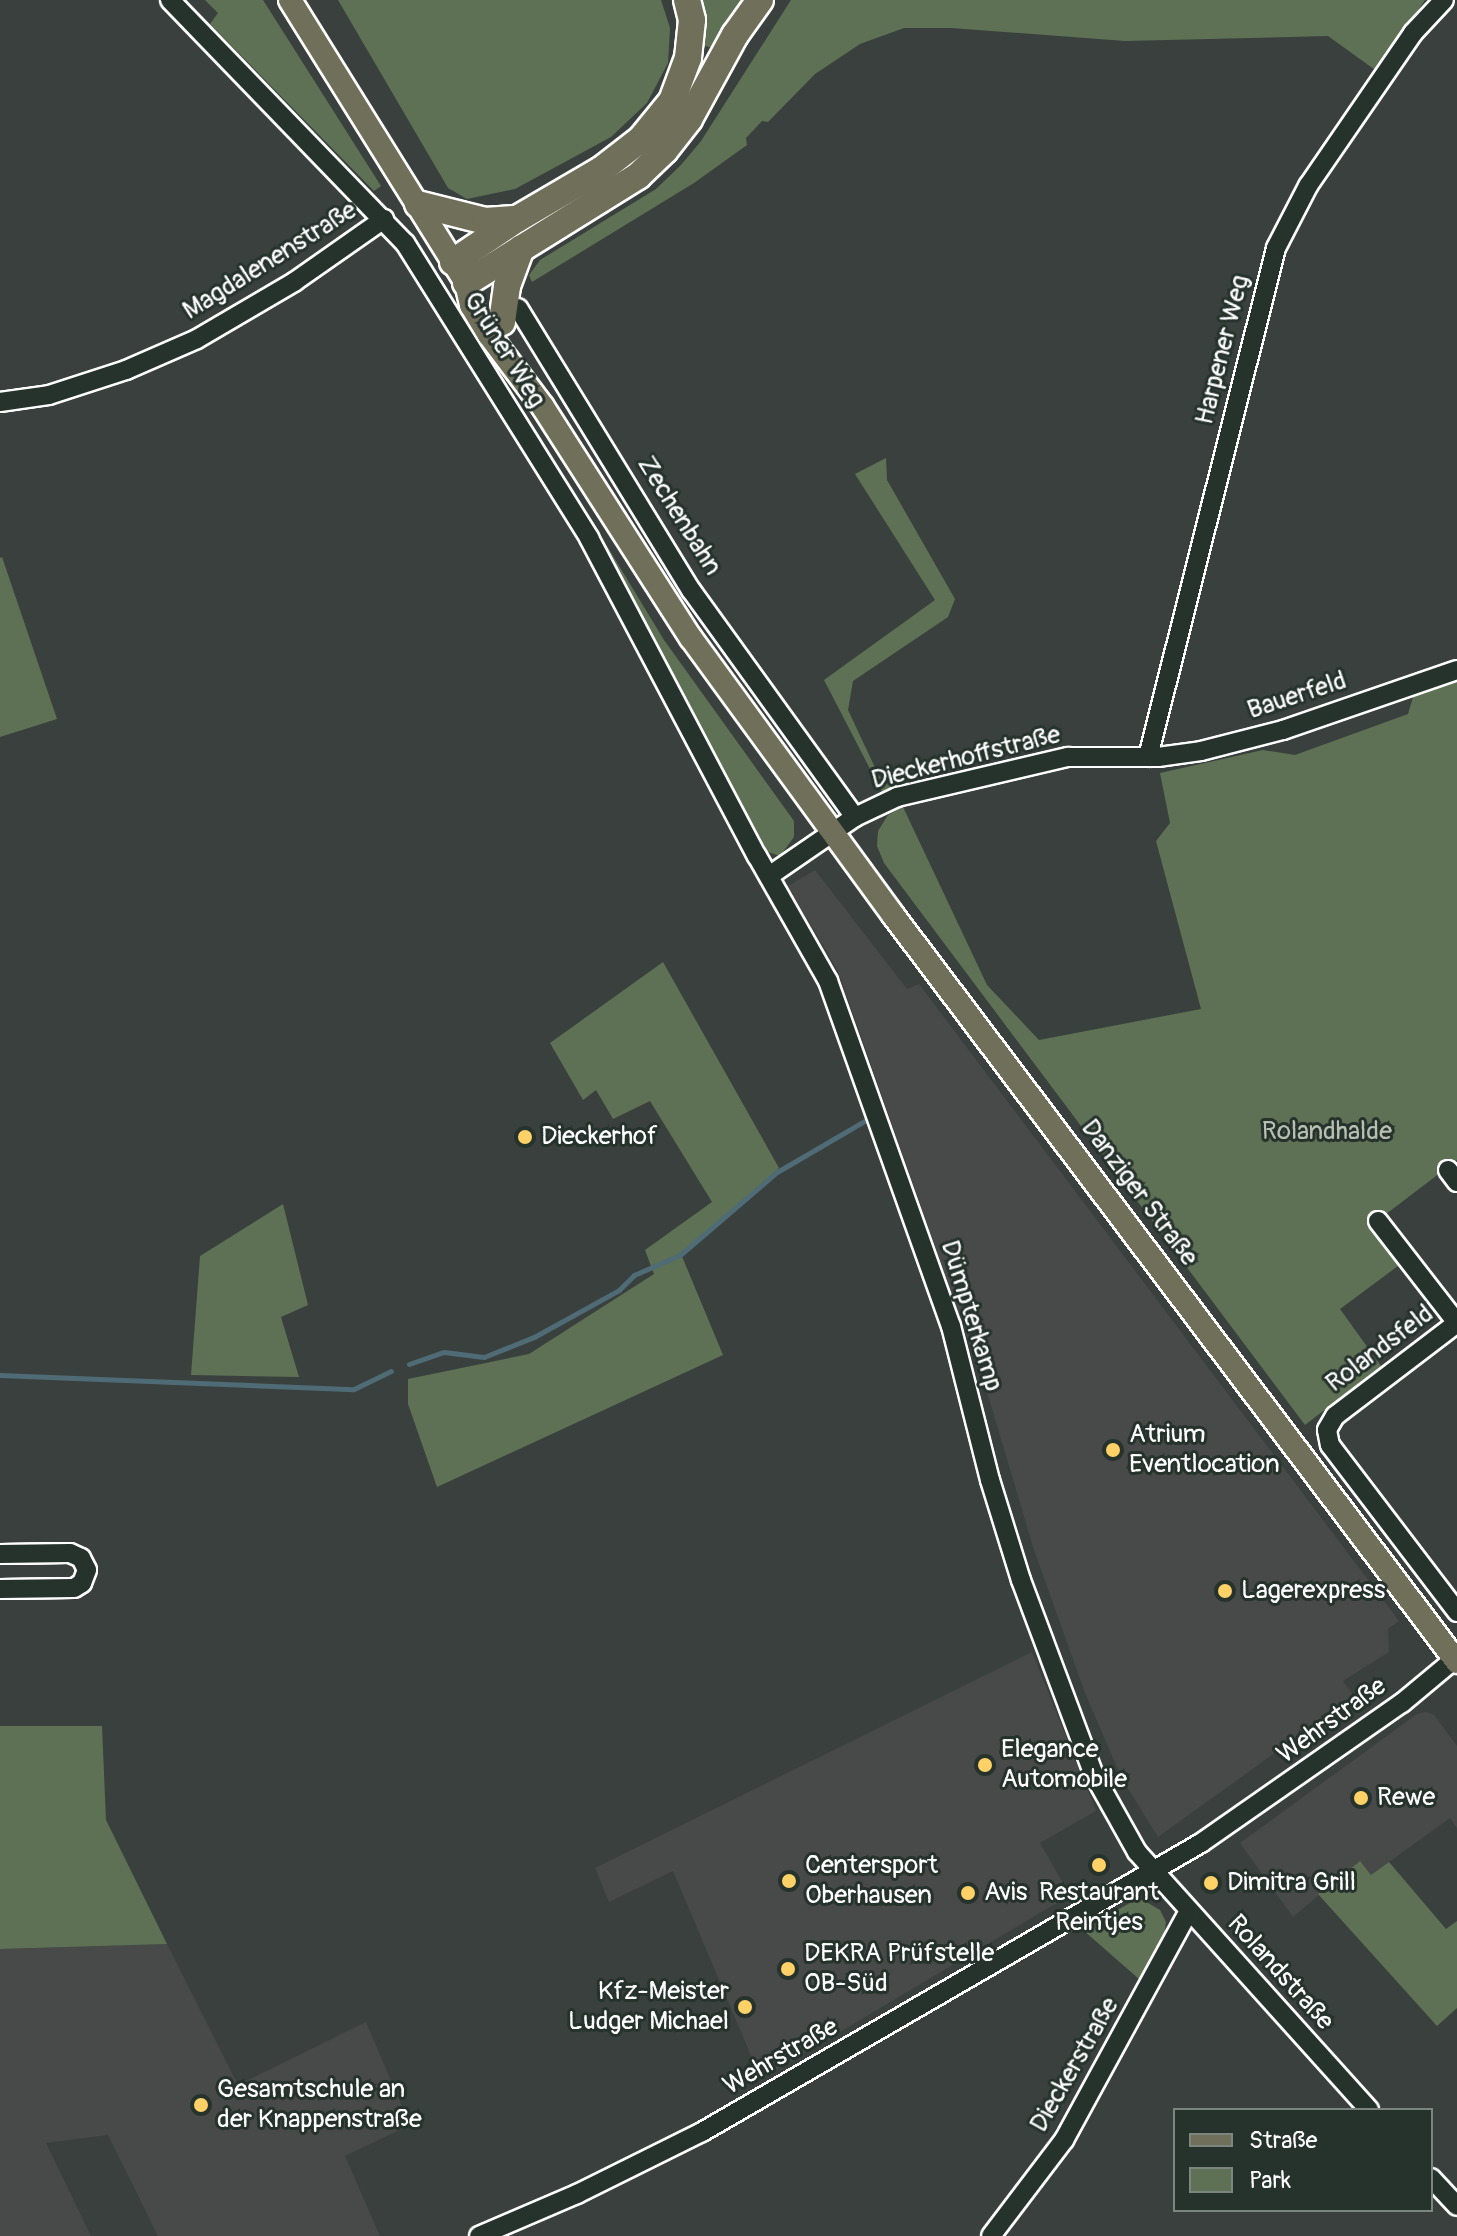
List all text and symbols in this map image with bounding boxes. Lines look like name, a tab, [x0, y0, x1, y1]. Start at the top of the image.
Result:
street label: Magdalenenstraße	[177, 195, 363, 327]
street label: Harpener Weg	[1189, 272, 1257, 428]
street label: Grüner Weg	[456, 286, 552, 414]
street label: Zechenbahn	[630, 451, 728, 581]
street label: Bauerfeld	[1244, 665, 1350, 727]
street label: Dieckerhoffstraße	[868, 719, 1064, 797]
street label: Danziger Straße	[1074, 1114, 1204, 1272]
park label: Rolandhalde	[1262, 1116, 1392, 1148]
place label: Dieckerhof	[541, 1121, 658, 1153]
marker: Dieckerhof	[516, 1128, 534, 1146]
street label: Dümpterkamp	[933, 1237, 1009, 1395]
street label: Rolandsfeld	[1320, 1299, 1440, 1399]
place label: Atrium Eventlocation	[1129, 1419, 1280, 1480]
marker: Atrium Eventlocation	[1104, 1441, 1122, 1459]
place label: Lagerexpress	[1241, 1575, 1385, 1607]
marker: Lagerexpress	[1216, 1582, 1234, 1600]
street label: Wehrstraße	[1271, 1671, 1393, 1771]
place label: Elegance Automobile	[1001, 1734, 1127, 1796]
marker: Elegance Automobile	[976, 1756, 994, 1774]
place label: Rewe	[1377, 1782, 1435, 1814]
marker: Rewe	[1352, 1789, 1370, 1807]
place label: Centersport Oberhausen	[805, 1850, 938, 1912]
marker: Restaurant Reintjes	[1090, 1856, 1108, 1874]
place label: Dimitra Grill	[1227, 1867, 1356, 1899]
marker: Centersport Oberhausen	[780, 1872, 798, 1890]
marker: Dimitra Grill	[1202, 1874, 1220, 1892]
place label: Avis	[984, 1877, 1027, 1909]
place label: Restaurant Reintjes	[1039, 1877, 1159, 1938]
marker: Avis	[959, 1884, 977, 1902]
street label: Rolandstraße	[1220, 1909, 1340, 2037]
place label: DEKRA Prüfstelle OB-Süd	[804, 1938, 994, 2000]
marker: DEKRA Prüfstelle OB-Süd	[779, 1960, 797, 1978]
place label: Kfz-Meister Ludger Michael	[568, 1976, 729, 2038]
street label: Dieckerstraße	[1024, 1992, 1126, 2138]
marker: Kfz-Meister Ludger Michael	[736, 1998, 754, 2016]
street label: Wehrstraße	[718, 2012, 844, 2102]
place label: Gesamtschule an der Knappenstraße	[217, 2074, 422, 2136]
marker: Gesamtschule an der Knappenstraße	[192, 2096, 210, 2114]
legend	[1173, 2108, 1433, 2212]
text: Straße	[1249, 2126, 1317, 2155]
text: Park	[1249, 2166, 1291, 2195]

